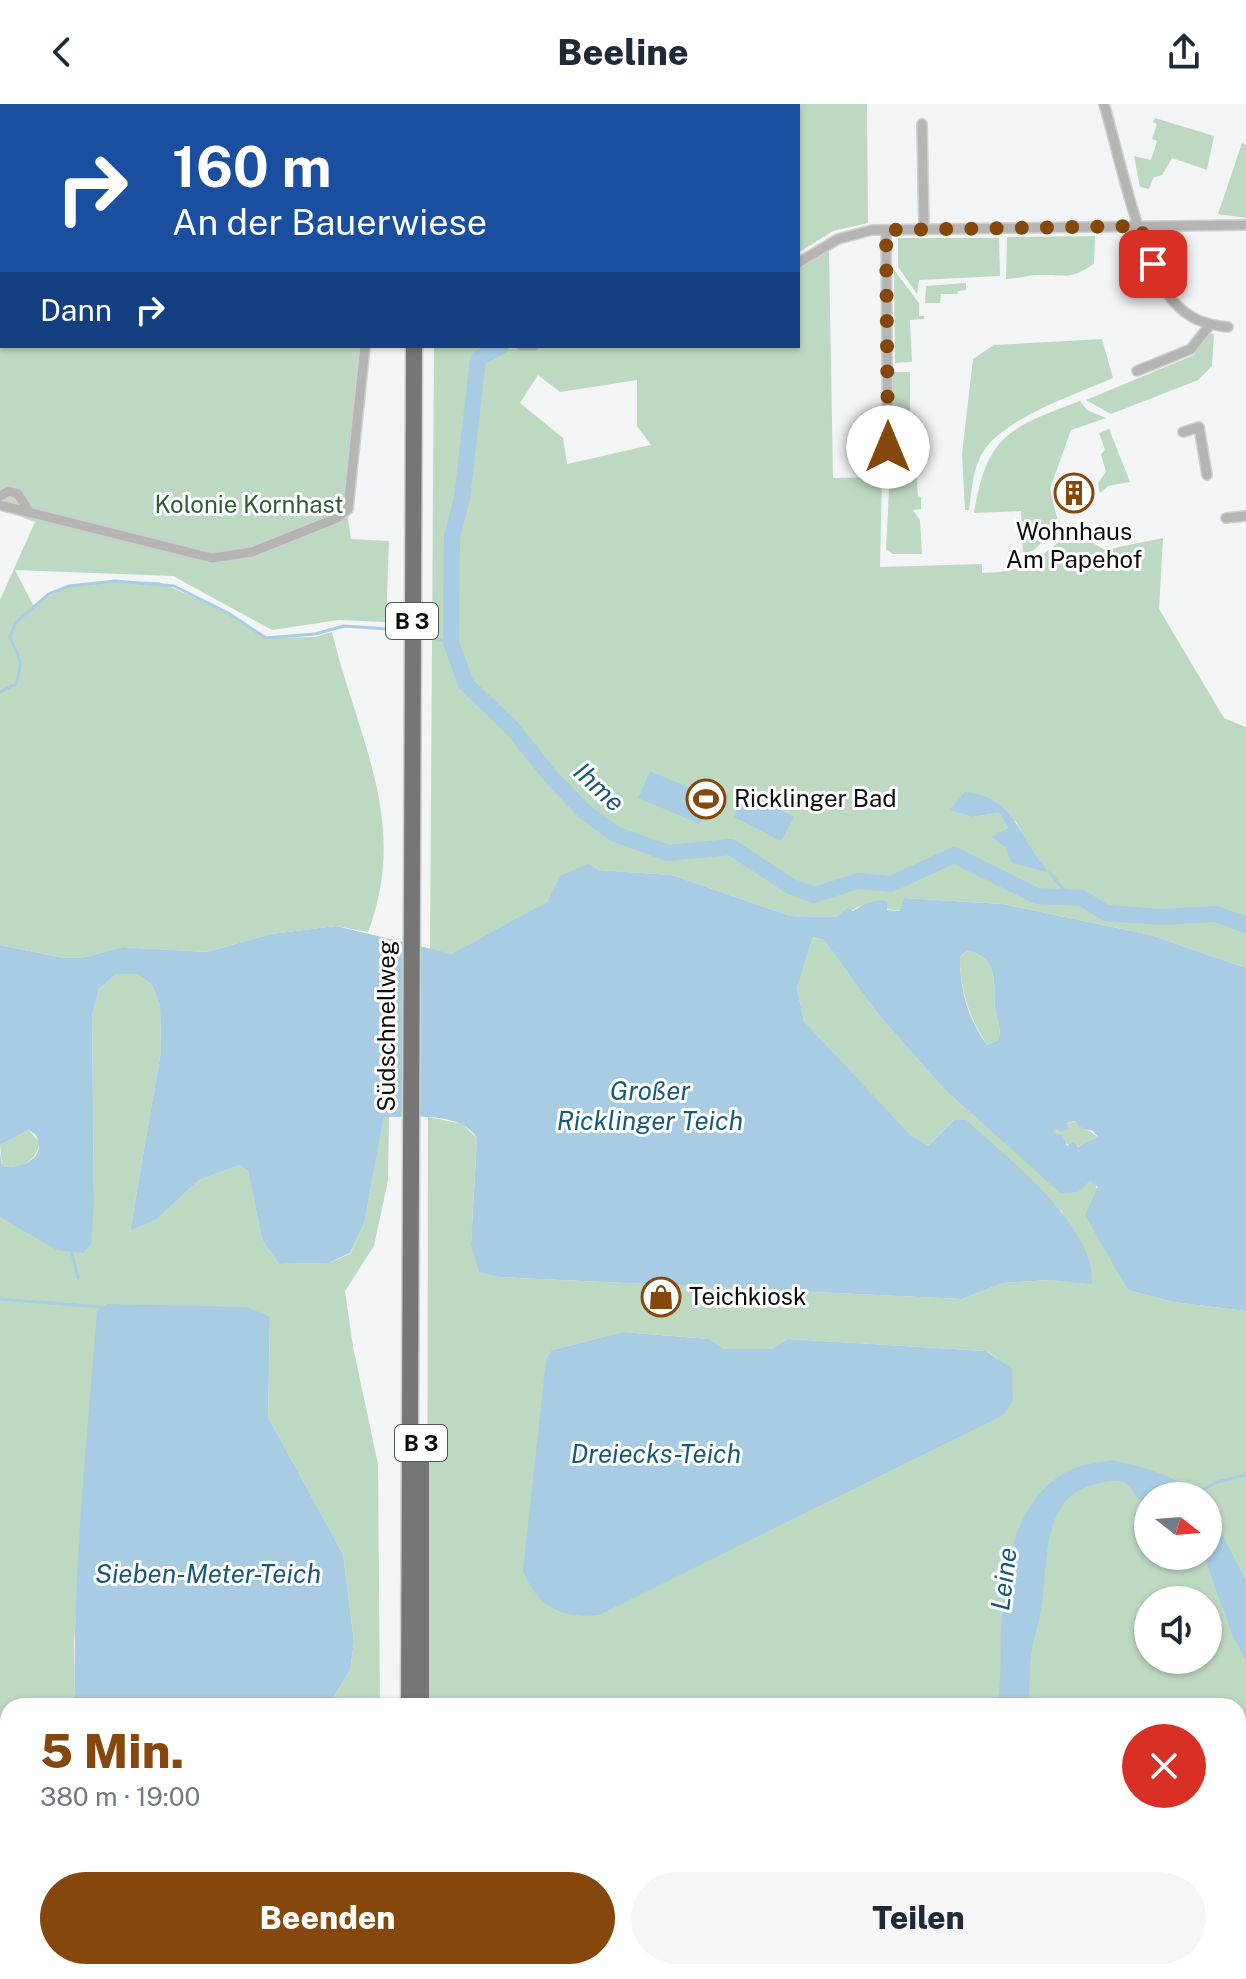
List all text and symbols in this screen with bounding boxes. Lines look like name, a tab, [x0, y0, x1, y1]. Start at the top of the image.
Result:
icon: back	[40, 30, 84, 74]
icon: share	[1162, 30, 1206, 74]
text: Beeline	[557, 31, 689, 73]
text: 160 m	[172, 134, 332, 200]
icon: right	[40, 136, 144, 240]
text: An der Bauerwiese	[172, 201, 487, 243]
pin	[1119, 230, 1187, 298]
icon: arrive	[1131, 242, 1175, 286]
icon: right	[128, 288, 172, 332]
text: Dann	[40, 292, 112, 328]
position arrow	[846, 405, 930, 489]
building icon: Wohnhaus Am Papehof	[1053, 472, 1095, 514]
park label: Kolonie Kornhast	[154, 490, 344, 518]
place label: Wohnhaus Am Papehof	[1006, 517, 1142, 573]
road number: B 3	[386, 603, 438, 639]
water label: Ihme	[568, 756, 631, 818]
sports icon: Ricklinger Bad	[685, 778, 727, 820]
place label: Ricklinger Bad	[734, 784, 897, 812]
street label: Südschnellweg	[372, 940, 400, 1112]
water label: Großer Ricklinger Teich	[557, 1075, 743, 1136]
shop icon: Teichkiosk	[640, 1276, 682, 1318]
place label: Teichkiosk	[689, 1282, 806, 1310]
road number: B 3	[395, 1425, 447, 1461]
water label: Dreiecks-Teich	[571, 1438, 741, 1469]
north arrow	[1134, 1482, 1222, 1570]
map controls	[1134, 1482, 1222, 1674]
water label: Leine	[984, 1546, 1023, 1612]
water label: Sieben-Meter-Teich	[95, 1558, 321, 1589]
button: sound	[1134, 1586, 1222, 1674]
text: 5 Min.	[40, 1722, 184, 1779]
button: close	[1122, 1724, 1206, 1808]
text: 380 m · 19:00	[40, 1781, 200, 1812]
button: Beenden	[40, 1872, 615, 1964]
button: Teilen	[631, 1872, 1206, 1964]

